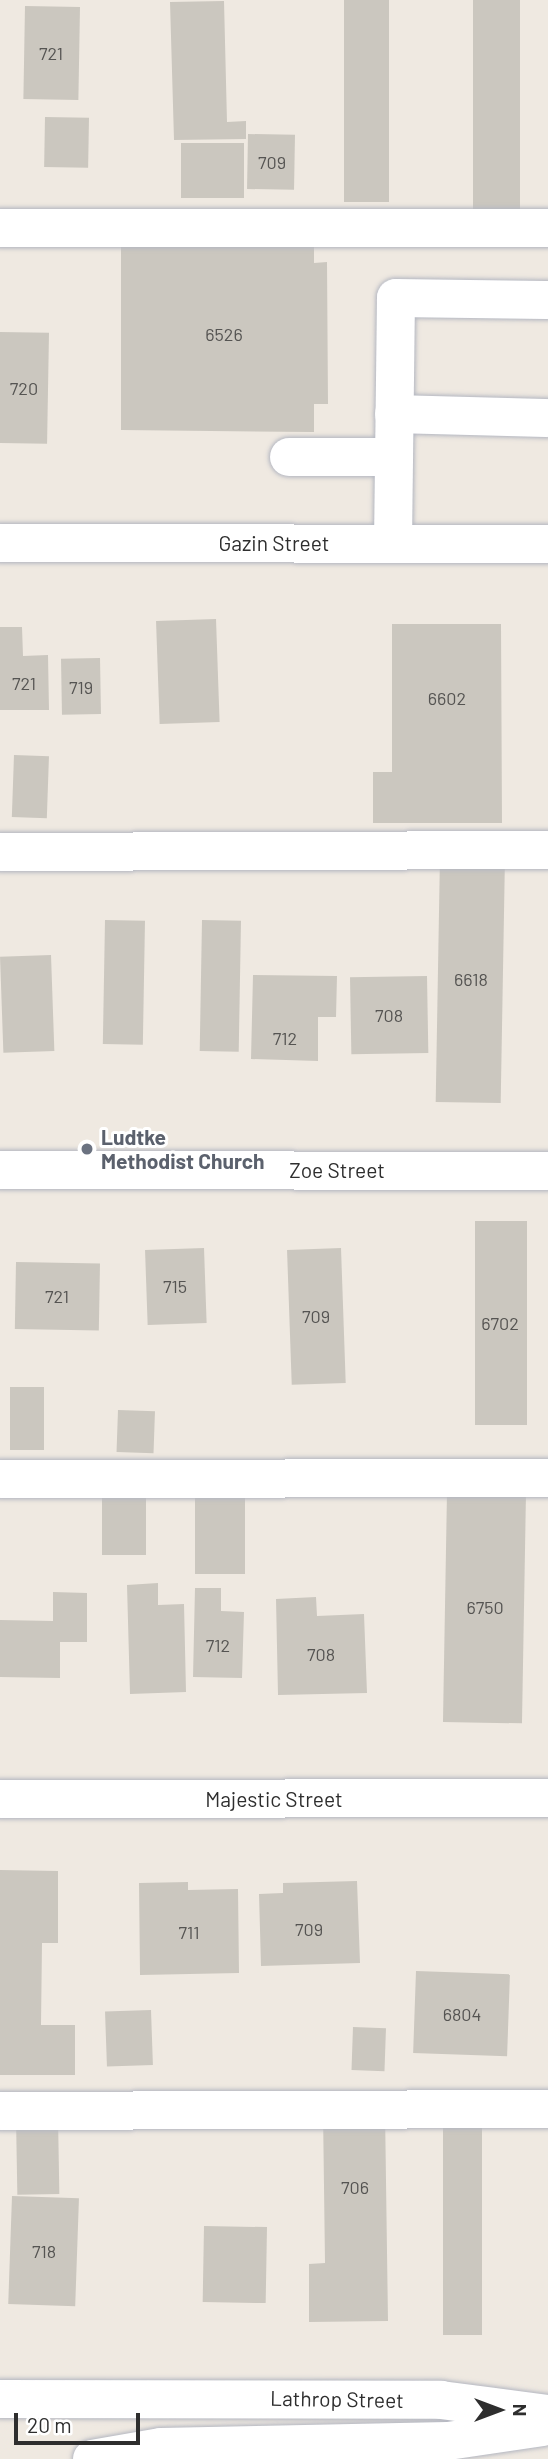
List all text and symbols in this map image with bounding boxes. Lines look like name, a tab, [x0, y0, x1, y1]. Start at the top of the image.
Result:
house number: 721	[39, 42, 63, 64]
house number: 709	[258, 151, 286, 173]
house number: 6526	[205, 323, 243, 345]
house number: 720	[10, 377, 38, 399]
street label: Gazin Street	[218, 530, 330, 556]
house number: 721	[12, 672, 36, 694]
house number: 719	[69, 676, 93, 698]
house number: 6602	[428, 687, 466, 709]
house number: 6618	[454, 968, 488, 990]
house number: 708	[375, 1004, 403, 1026]
house number: 712	[273, 1027, 297, 1049]
place label: Ludtke Methodist Church	[101, 1124, 265, 1174]
marker: Ludtke Methodist Church	[79, 1141, 95, 1157]
street label: Zoe Street	[289, 1157, 385, 1183]
house number: 715	[163, 1275, 187, 1297]
house number: 721	[45, 1285, 69, 1307]
house number: 709	[302, 1305, 330, 1327]
house number: 6702	[481, 1312, 519, 1334]
house number: 6750	[466, 1596, 504, 1618]
house number: 712	[206, 1634, 230, 1656]
house number: 708	[307, 1643, 335, 1665]
street label: Majestic Street	[205, 1786, 343, 1812]
house number: 709	[295, 1918, 323, 1940]
house number: 711	[178, 1921, 200, 1943]
house number: 6804	[443, 2003, 481, 2025]
house number: 706	[341, 2176, 369, 2198]
house number: 718	[32, 2240, 56, 2262]
north arrow	[464, 2375, 534, 2445]
street label: Lathrop Street	[270, 2385, 404, 2413]
scale bar	[18, 2400, 144, 2444]
text: N	[509, 2404, 532, 2416]
text: 20 m	[27, 2412, 72, 2437]

